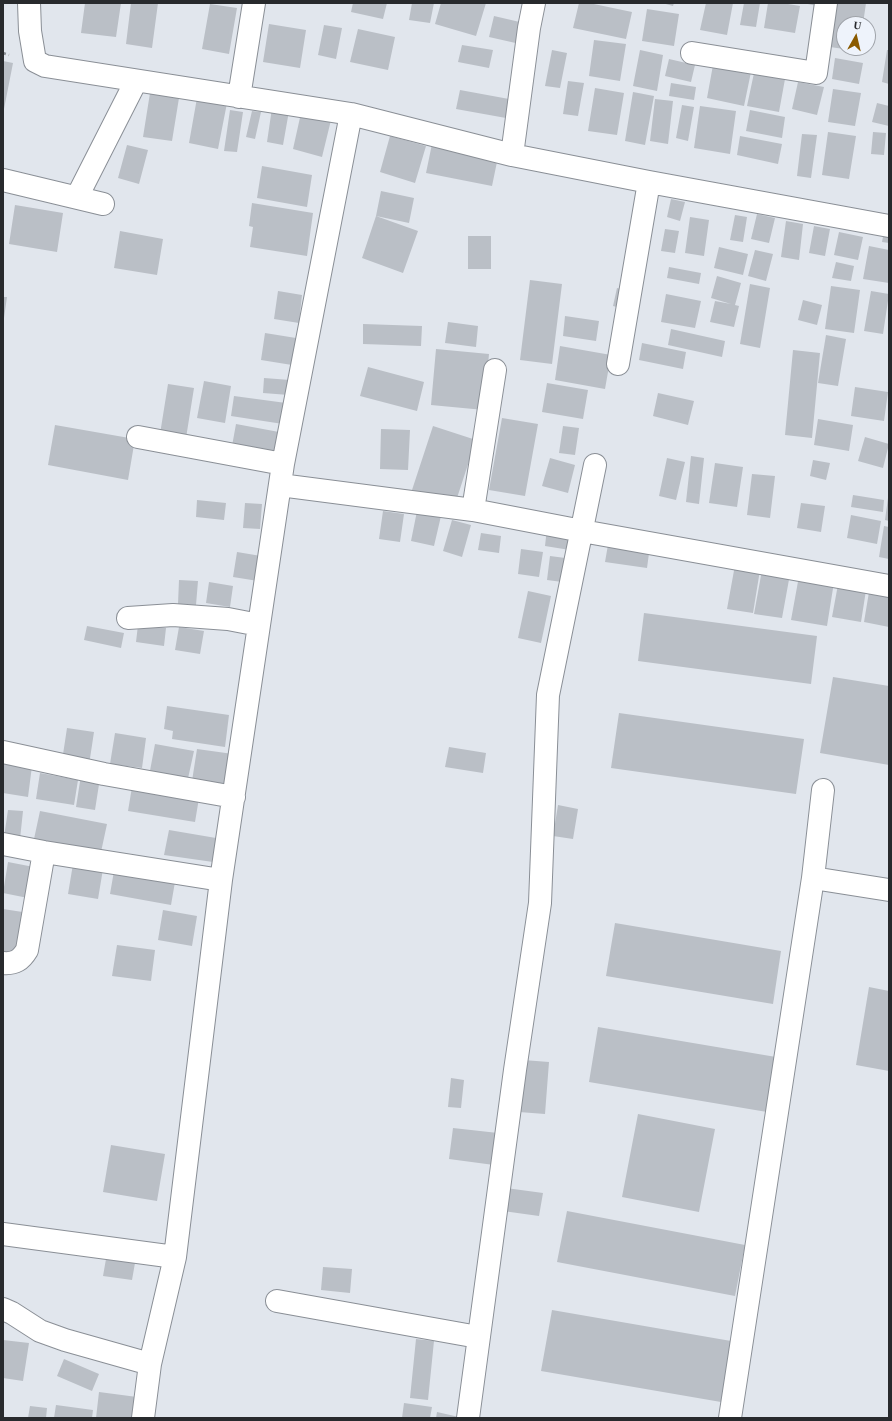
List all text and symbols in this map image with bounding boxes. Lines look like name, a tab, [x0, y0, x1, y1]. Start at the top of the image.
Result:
north arrow	[836, 16, 876, 56]
text: U	[853, 19, 862, 32]

